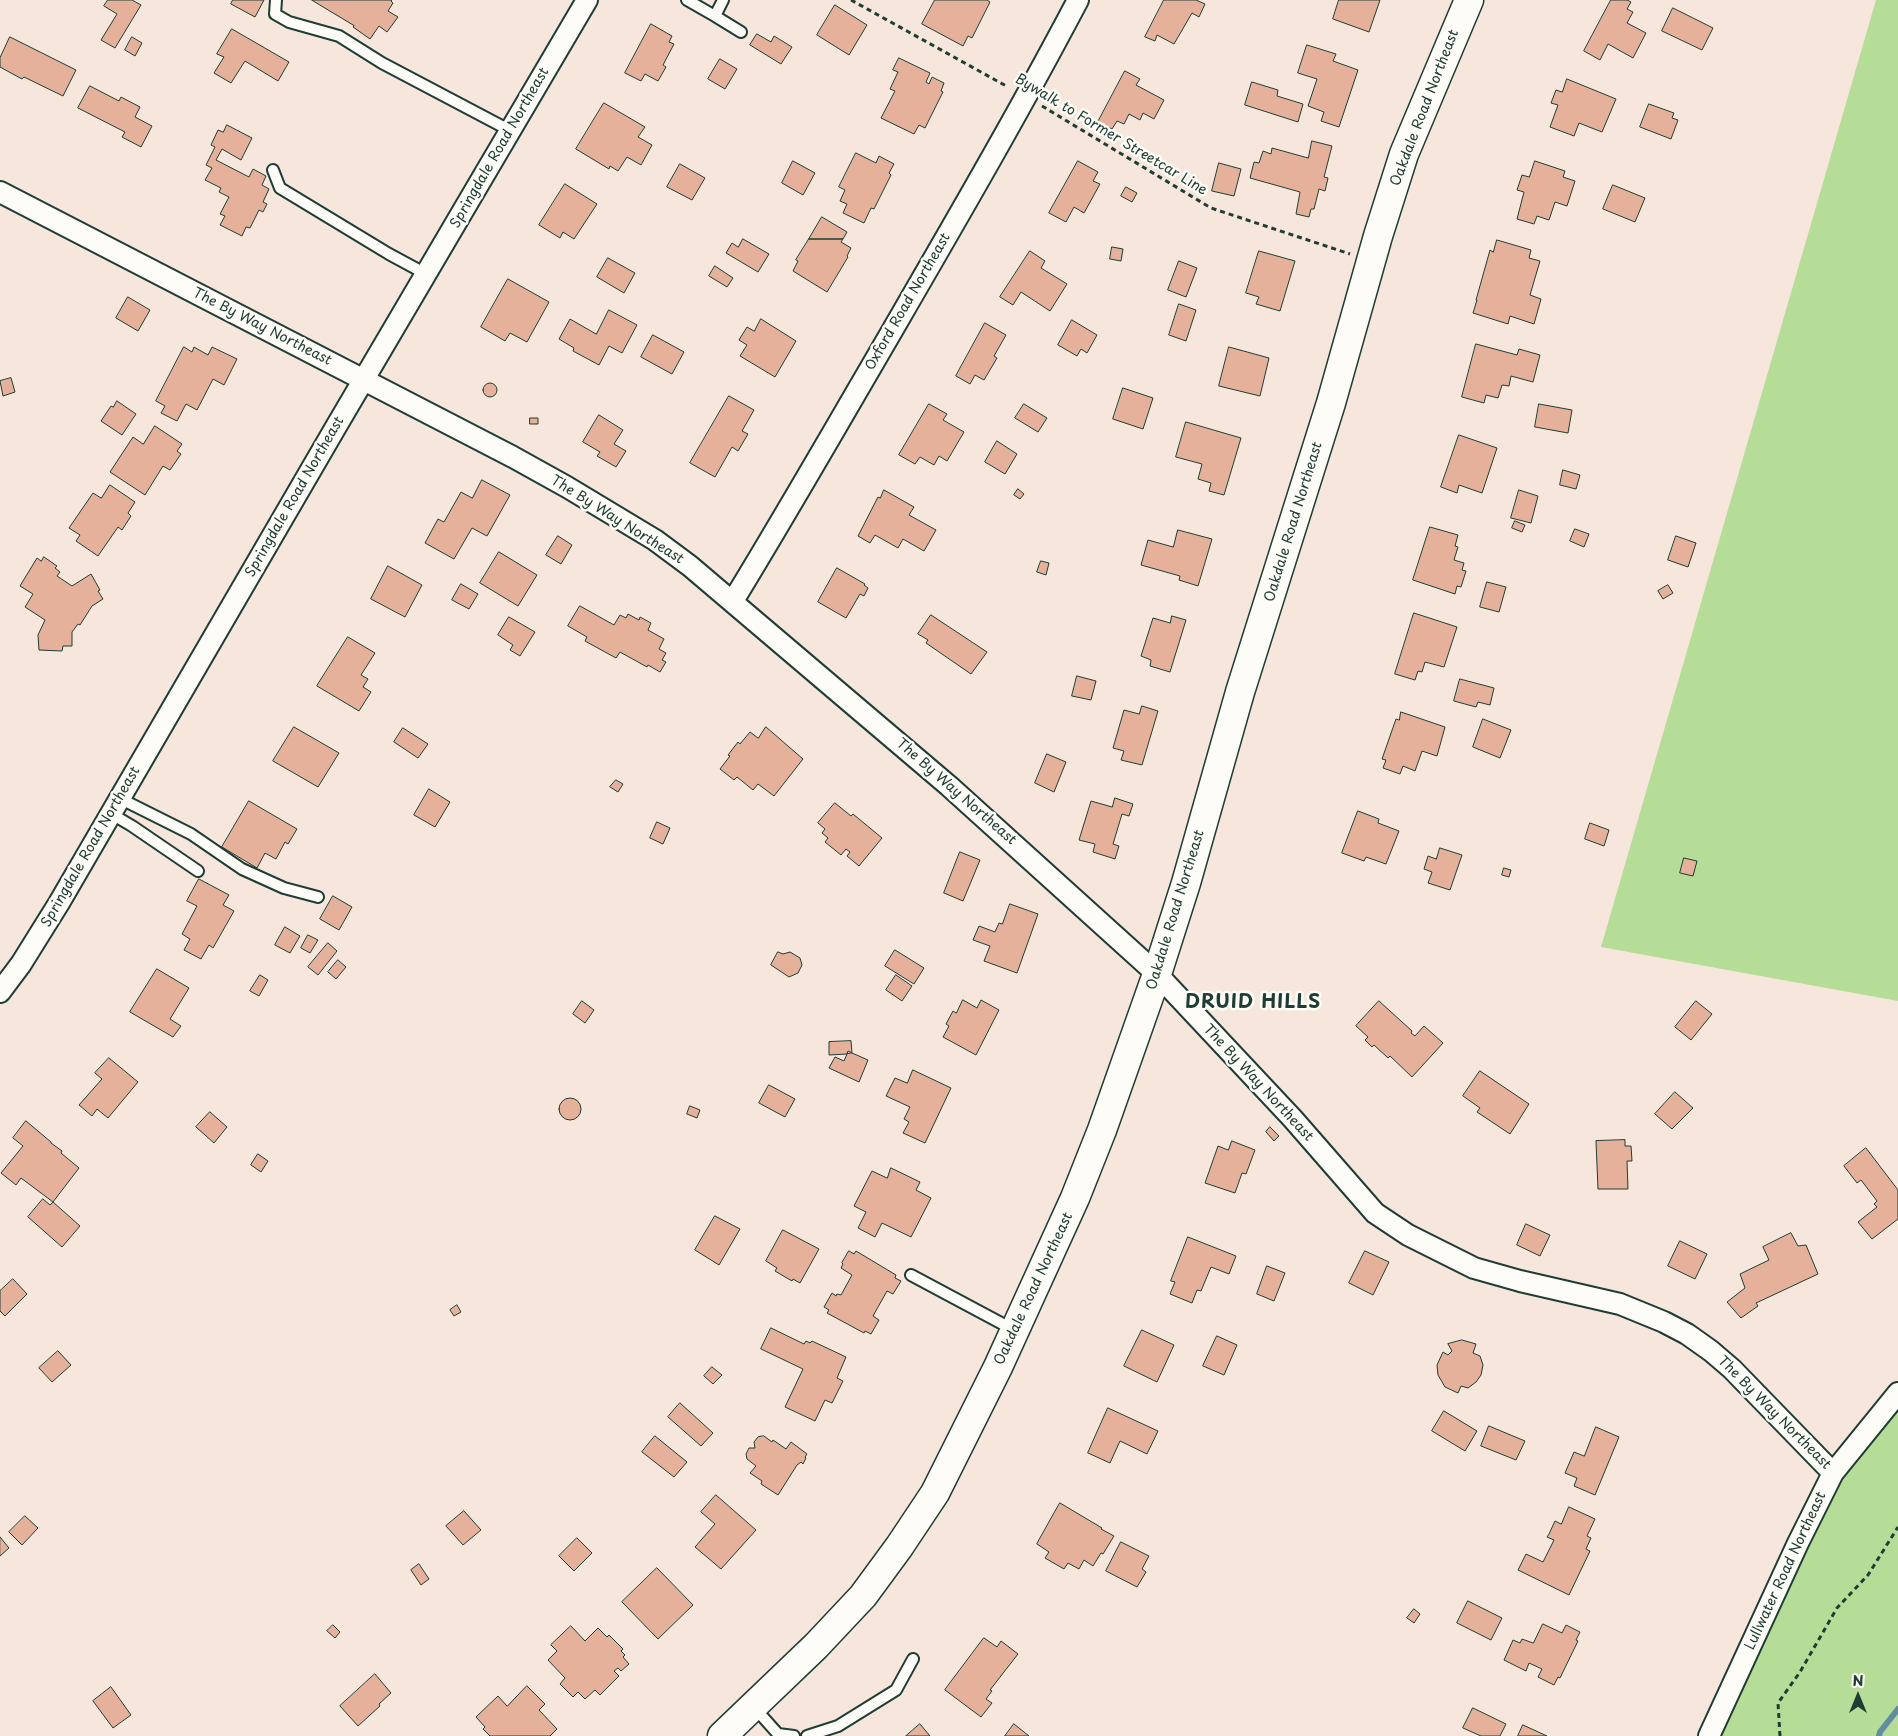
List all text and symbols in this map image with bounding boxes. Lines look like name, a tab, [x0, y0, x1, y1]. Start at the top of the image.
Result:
street label: Oakdale Road Northeast	[1387, 27, 1463, 189]
street label: Springdale Road Northeast	[447, 65, 553, 231]
street label: Bywalk to Former Streetcar Line	[1012, 71, 1210, 199]
street label: Oxford Road Northeast	[862, 230, 954, 374]
street label: The By Way Northeast	[190, 285, 334, 369]
street label: Springdale Road Northeast	[242, 414, 348, 580]
street label: Oakdale Road Northeast	[1262, 440, 1326, 604]
street label: The By Way Northeast	[547, 472, 687, 568]
street label: The By Way Northeast	[893, 735, 1019, 849]
street label: Springdale Road Northeast	[38, 764, 144, 930]
street label: Oakdale Road Northeast	[1144, 828, 1208, 992]
district label: DRUID HILLS	[1184, 992, 1322, 1014]
street label: The By Way Northeast	[1200, 1021, 1316, 1145]
street label: Oakdale Road Northeast	[991, 1210, 1077, 1368]
street label: The By Way Northeast	[1714, 1353, 1834, 1473]
street label: Lullwater Road Northeast	[1742, 1489, 1830, 1653]
text: N	[1852, 1670, 1864, 1691]
north arrow	[1833, 1671, 1883, 1721]

